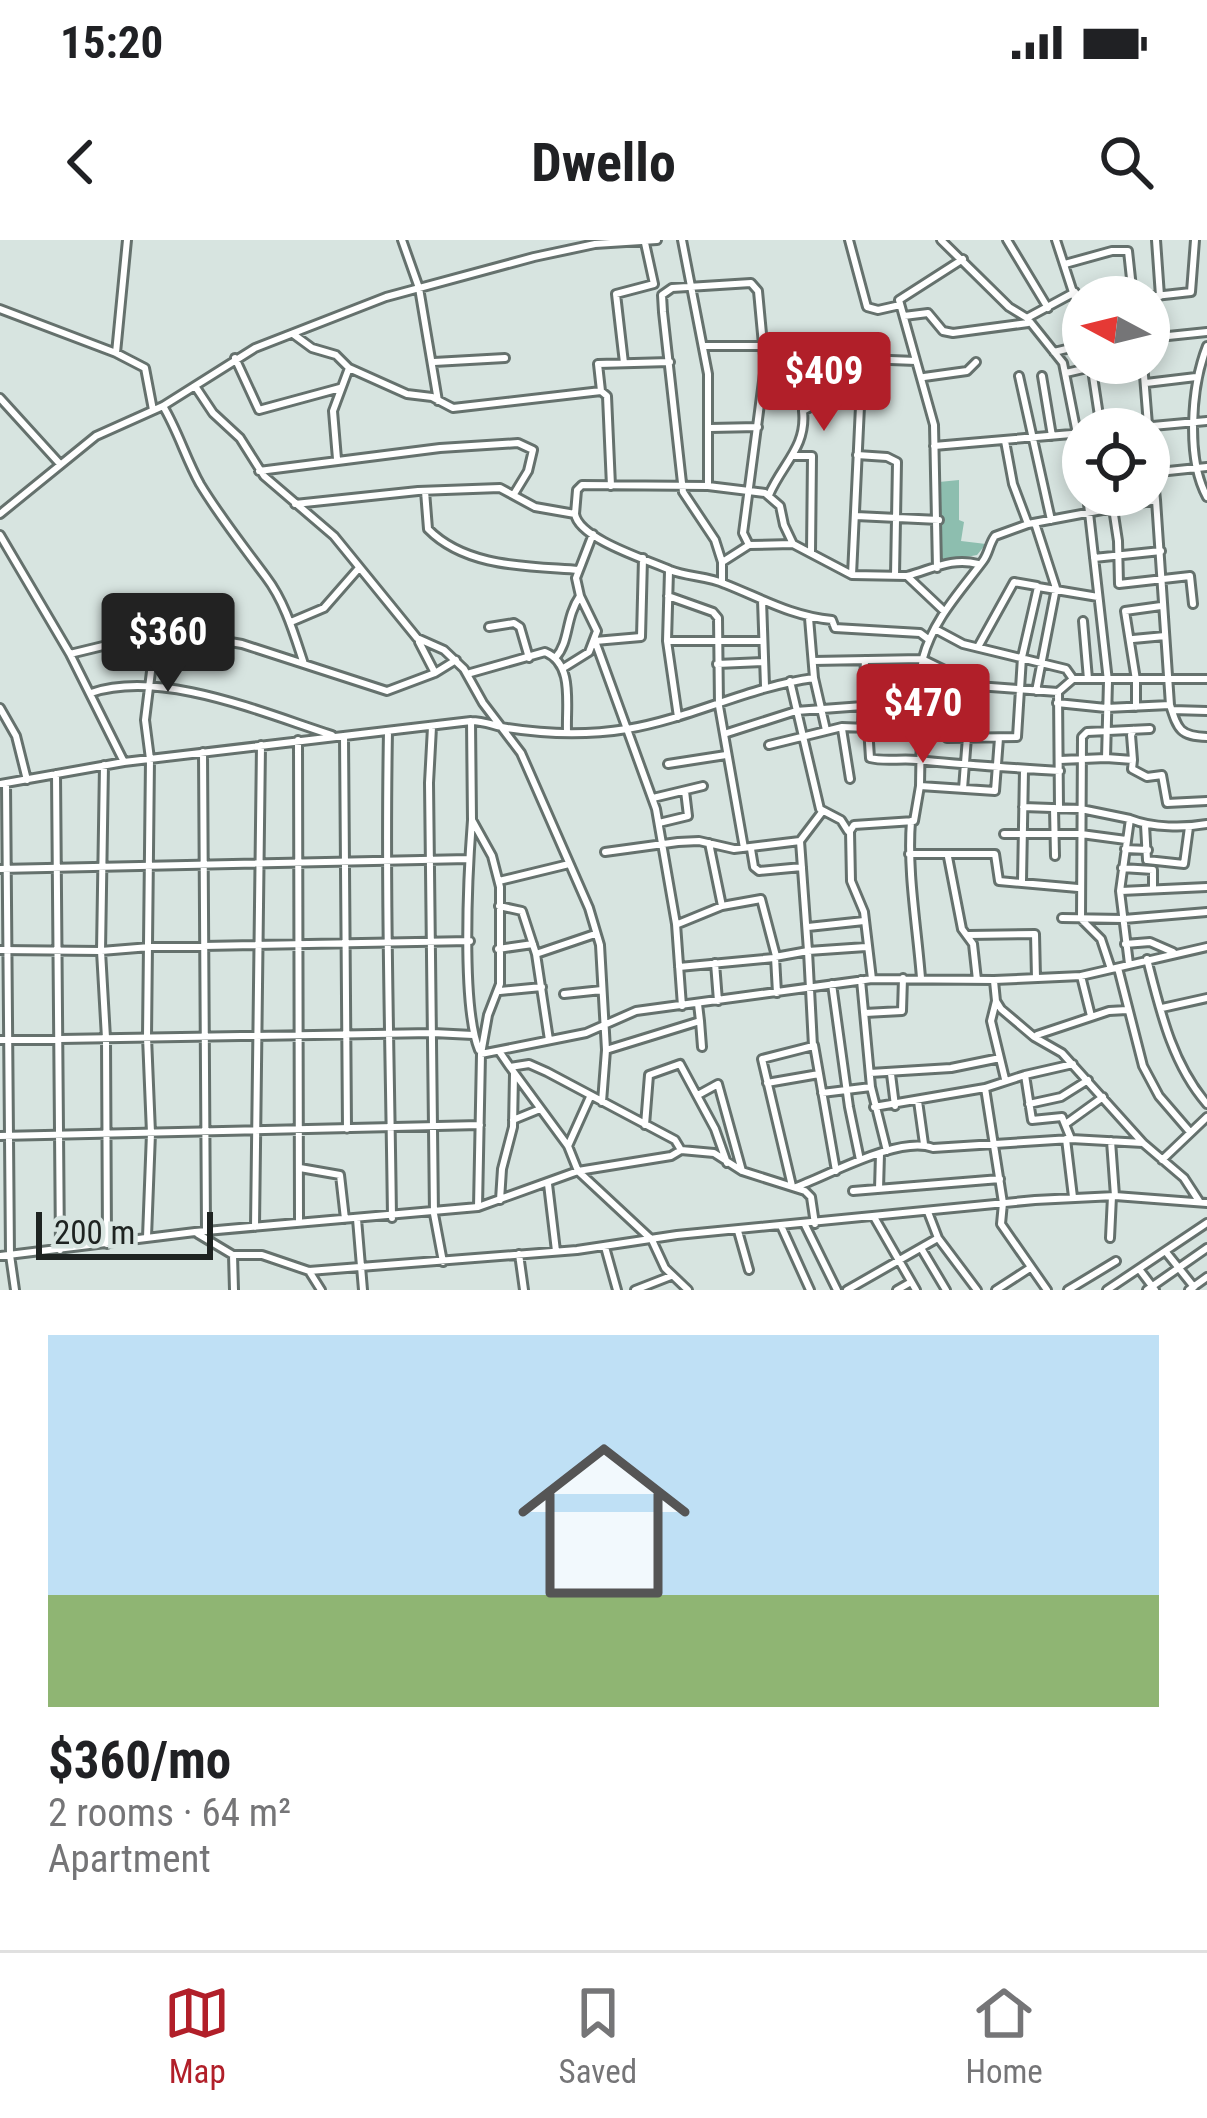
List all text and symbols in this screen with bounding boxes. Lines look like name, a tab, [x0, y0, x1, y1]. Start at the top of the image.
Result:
text: 15:20	[60, 16, 163, 69]
icon: back	[48, 129, 114, 195]
icon: search	[1093, 129, 1159, 195]
text: Dwello	[531, 131, 676, 194]
north arrow	[1062, 276, 1170, 384]
map controls	[1062, 276, 1170, 516]
pin: $409	[753, 332, 895, 434]
text: $409	[785, 348, 863, 394]
button: locate	[1062, 408, 1170, 516]
pin: $360	[97, 593, 239, 695]
text: $360	[129, 609, 207, 655]
pin: $470	[852, 664, 994, 766]
text: $470	[884, 680, 962, 726]
scale bar	[36, 1206, 213, 1259]
text: 200 m	[54, 1213, 135, 1252]
icon: home	[496, 1413, 712, 1629]
text: $360/mo	[48, 1731, 231, 1790]
text: 2 rooms · 64 m²	[48, 1790, 291, 1836]
text: Apartment	[48, 1836, 211, 1882]
tab: Map	[164, 1980, 230, 2091]
tab: Saved	[559, 1980, 637, 2091]
tab: Home	[965, 1980, 1043, 2091]

